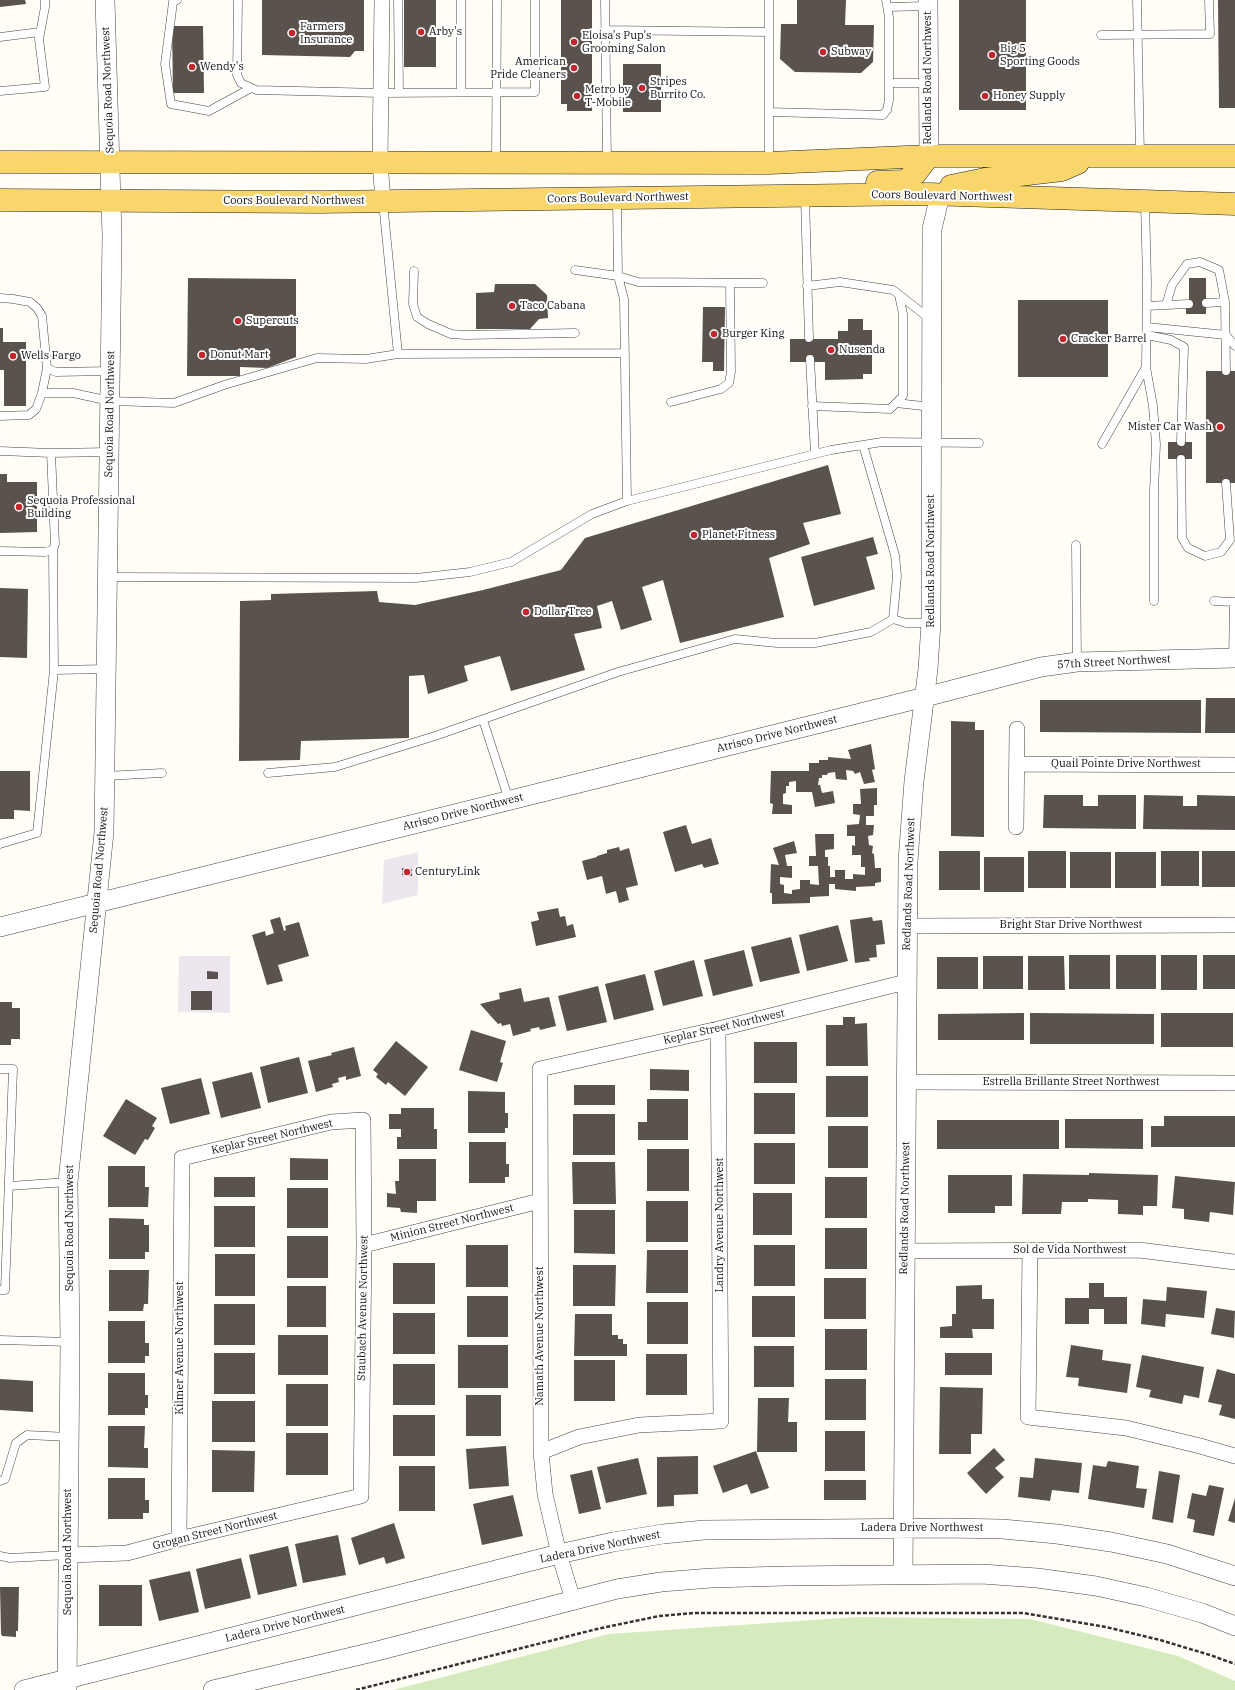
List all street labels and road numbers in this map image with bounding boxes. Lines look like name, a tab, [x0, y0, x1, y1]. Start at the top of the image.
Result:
street label: Redlands Road Northwest	[921, 11, 935, 145]
street label: Sequoia Road Northwest	[99, 26, 117, 154]
street label: Coors Boulevard Northwest	[871, 188, 1013, 204]
street label: Coors Boulevard Northwest	[547, 190, 689, 206]
street label: Coors Boulevard Northwest	[223, 194, 365, 208]
street label: Sequoia Road Northwest	[102, 351, 118, 477]
street label: Redlands Road Northwest	[924, 494, 938, 628]
street label: 57th Street Northwest	[1057, 652, 1171, 672]
street label: Atrisco Drive Northwest	[715, 713, 839, 755]
street label: Quail Pointe Drive Northwest	[1051, 757, 1201, 771]
street label: Atrisco Drive Northwest	[401, 791, 525, 833]
street label: Sequoia Road Northwest	[87, 806, 111, 934]
street label: Redlands Road Northwest	[900, 817, 918, 951]
street label: Bright Star Drive Northwest	[1000, 918, 1142, 932]
street label: Keplar Street Northwest	[662, 1007, 786, 1047]
street label: Estrella Brillante Street Northwest	[982, 1075, 1160, 1089]
street label: Keplar Street Northwest	[210, 1117, 334, 1157]
street label: Redlands Road Northwest	[897, 1141, 913, 1275]
street label: Landry Avenue Northwest	[713, 1158, 727, 1292]
street label: Sequoia Road Northwest	[63, 1165, 77, 1291]
street label: Minion Street Northwest	[389, 1201, 515, 1245]
street label: Staubach Avenue Northwest	[355, 1235, 371, 1381]
street label: Sol de Vida Northwest	[1013, 1243, 1127, 1257]
street label: Namath Avenue Northwest	[533, 1266, 547, 1406]
street label: Kilmer Avenue Northwest	[173, 1281, 187, 1415]
street label: Sequoia Road Northwest	[61, 1489, 75, 1615]
street label: Grogan Street Northwest	[151, 1509, 279, 1553]
street label: Ladera Drive Northwest	[861, 1521, 983, 1535]
street label: Ladera Drive Northwest	[539, 1528, 661, 1566]
street label: Ladera Drive Northwest	[224, 1603, 346, 1645]

